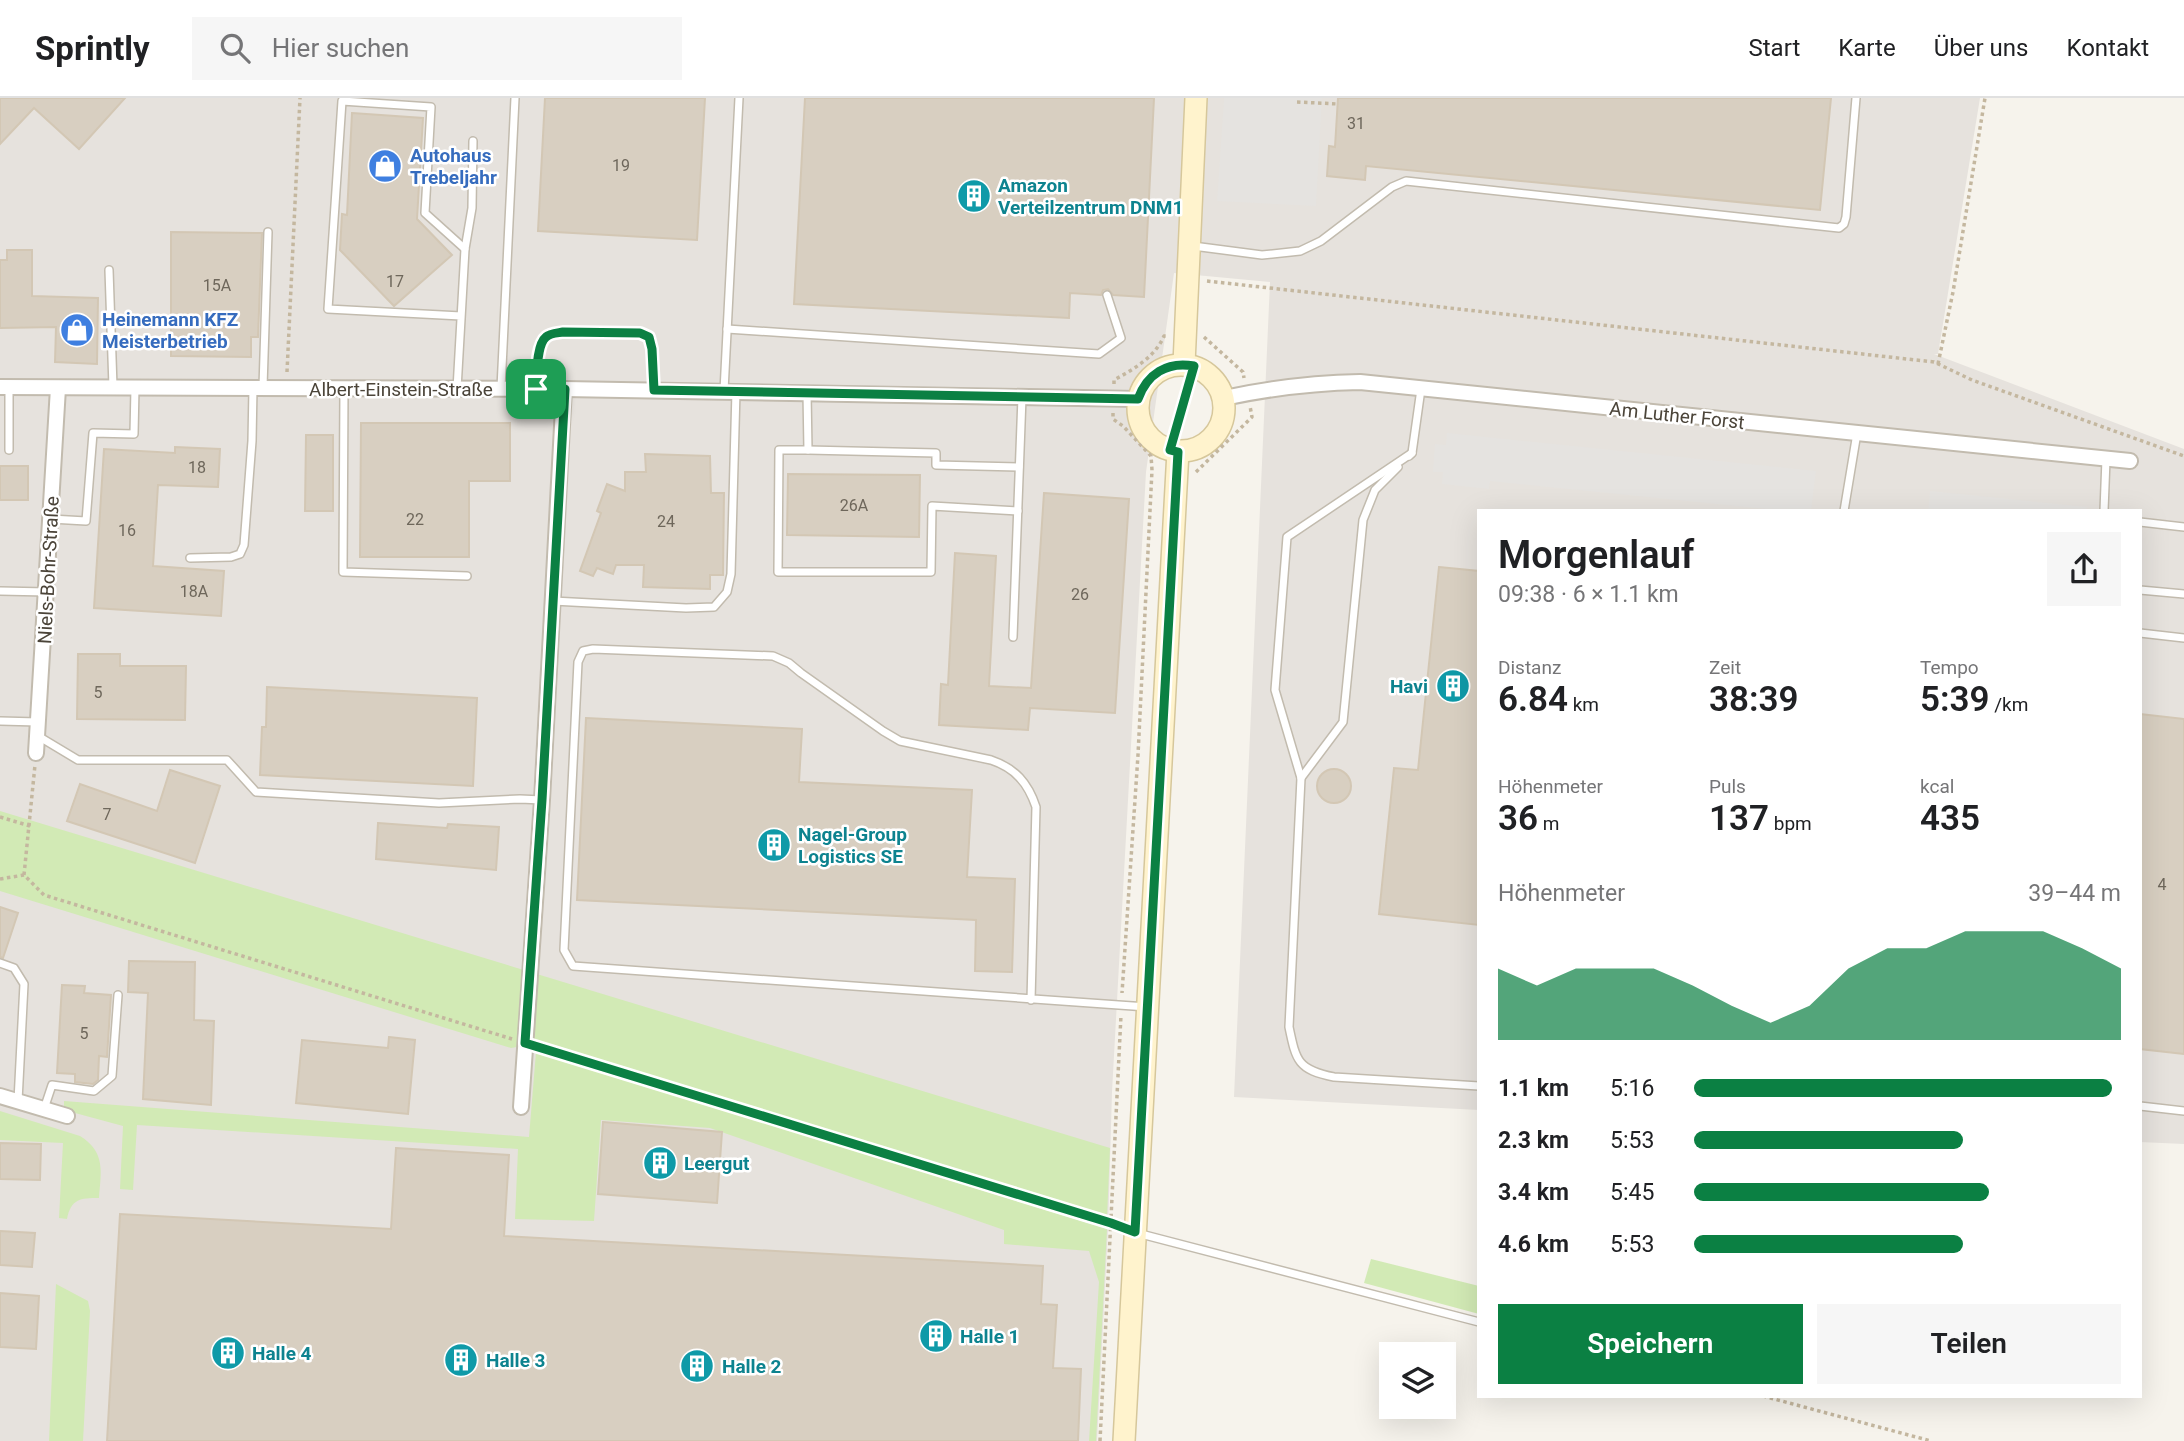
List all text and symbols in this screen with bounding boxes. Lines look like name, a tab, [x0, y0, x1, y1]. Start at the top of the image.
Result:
search box	[192, 17, 682, 80]
text: Sprintly	[35, 29, 150, 68]
icon: search	[216, 29, 254, 67]
text: Hier suchen	[272, 33, 409, 63]
text: Start	[1749, 34, 1800, 62]
text: Karte	[1838, 34, 1896, 62]
text: Über uns	[1934, 34, 2028, 62]
text: Kontakt	[2066, 34, 2149, 62]
house number: 31	[1347, 114, 1365, 133]
place label: Autohaus Trebeljahr	[410, 144, 497, 189]
shop icon: Autohaus Trebeljahr	[366, 147, 404, 185]
house number: 19	[612, 156, 630, 175]
place label: Amazon Verteilzentrum DNM1	[998, 174, 1183, 219]
building icon: Amazon Verteilzentrum DNM1	[955, 177, 993, 215]
house number: 17	[386, 272, 404, 291]
house number: 15A	[203, 276, 232, 295]
place label: Heinemann KFZ Meisterbetrieb	[102, 308, 238, 353]
shop icon: Heinemann KFZ Meisterbetrieb	[58, 311, 96, 349]
pin	[506, 359, 566, 419]
icon: arrive	[517, 370, 555, 408]
street label: Albert-Einstein-Straße	[309, 378, 493, 401]
street label: Am Luther Forst	[1608, 397, 1746, 434]
house number: 18	[188, 458, 206, 477]
street label: Niels-Bohr-Straße	[33, 496, 64, 645]
house number: 26A	[840, 496, 869, 515]
house number: 22	[406, 510, 424, 529]
house number: 24	[657, 512, 675, 531]
house number: 16	[118, 521, 136, 540]
button: share	[2047, 532, 2121, 606]
text: Morgenlauf	[1498, 533, 1694, 577]
text: 09:38 · 6 × 1.1 km	[1498, 581, 1679, 608]
house number: 18A	[180, 582, 209, 601]
house number: 26	[1071, 585, 1089, 604]
text: Distanz	[1498, 656, 1561, 679]
text: Zeit	[1709, 656, 1741, 679]
text: Tempo	[1920, 656, 1979, 679]
building icon: Havi	[1434, 667, 1472, 705]
place label: Havi	[1390, 675, 1428, 698]
text: 6.84	[1498, 679, 1568, 720]
text: 38:39	[1709, 679, 1799, 720]
text: 5:39	[1920, 679, 1990, 720]
house number: 5	[94, 683, 103, 702]
text: km	[1568, 693, 1599, 716]
text: /km	[1990, 693, 2028, 716]
text: Höhenmeter	[1498, 775, 1603, 798]
text: Puls	[1709, 775, 1746, 798]
text: kcal	[1920, 775, 1954, 798]
text: 36	[1498, 798, 1538, 839]
text: 137	[1709, 798, 1769, 839]
text: 435	[1920, 798, 1980, 839]
house number: 7	[103, 805, 112, 824]
text: m	[1538, 812, 1559, 835]
text: bpm	[1769, 812, 1812, 835]
place label: Nagel-Group Logistics SE	[798, 823, 907, 868]
building icon: Nagel-Group Logistics SE	[755, 826, 793, 864]
house number: 4	[2158, 875, 2167, 894]
text: Höhenmeter	[1498, 880, 1625, 907]
text: 39–44 m	[2028, 880, 2121, 907]
house number: 5	[80, 1024, 89, 1043]
text: 1.1 km	[1498, 1075, 1569, 1102]
text: 5:16	[1610, 1075, 1654, 1102]
text: 2.3 km	[1498, 1127, 1569, 1154]
text: 5:53	[1610, 1127, 1654, 1154]
building icon: Leergut	[641, 1144, 679, 1182]
place label: Leergut	[684, 1152, 750, 1175]
text: 3.4 km	[1498, 1179, 1569, 1206]
text: 5:45	[1610, 1179, 1654, 1206]
text: 4.6 km	[1498, 1231, 1569, 1258]
text: 5:53	[1610, 1231, 1654, 1258]
button: Speichern	[1498, 1304, 1803, 1384]
button: Teilen	[1817, 1304, 2121, 1384]
building icon: Halle 1	[917, 1317, 955, 1355]
place label: Halle 1	[960, 1325, 1020, 1348]
building icon: Halle 4	[209, 1334, 247, 1372]
building icon: Halle 3	[442, 1341, 480, 1379]
place label: Halle 4	[252, 1342, 312, 1365]
map controls	[1379, 1342, 1456, 1419]
button: layers	[1379, 1342, 1456, 1419]
building icon: Halle 2	[678, 1347, 716, 1385]
place label: Halle 3	[486, 1349, 546, 1372]
place label: Halle 2	[722, 1355, 782, 1378]

